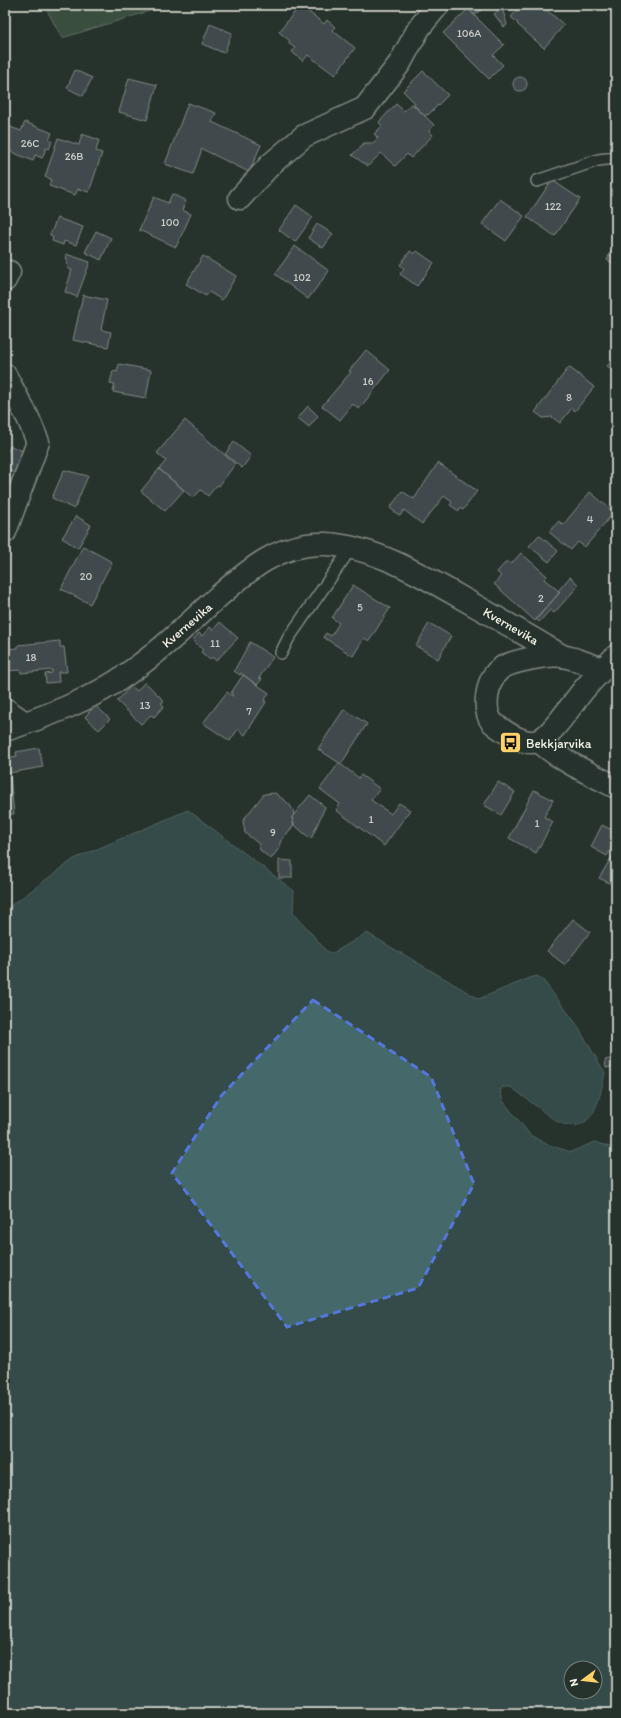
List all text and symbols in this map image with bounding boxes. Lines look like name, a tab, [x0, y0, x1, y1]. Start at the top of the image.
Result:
house number: 106A	[457, 27, 481, 40]
house number: 26C	[21, 137, 39, 150]
house number: 26B	[65, 150, 83, 163]
house number: 122	[545, 200, 562, 213]
house number: 100	[161, 216, 180, 229]
house number: 102	[293, 271, 311, 284]
house number: 16	[363, 375, 374, 388]
house number: 8	[566, 391, 572, 404]
house number: 4	[587, 513, 594, 526]
house number: 20	[80, 570, 93, 583]
house number: 2	[538, 592, 544, 605]
street label: Kvernevika	[159, 599, 215, 651]
house number: 5	[357, 601, 363, 614]
street label: Kvernevika	[481, 604, 542, 648]
house number: 11	[210, 637, 220, 650]
house number: 18	[25, 651, 37, 664]
house number: 13	[139, 699, 151, 712]
house number: 7	[246, 705, 252, 718]
bus stop icon: Bekkjarvika	[498, 730, 524, 756]
place label: Bekkjarvika	[526, 736, 592, 751]
house number: 1	[368, 813, 374, 826]
house number: 1	[534, 817, 540, 830]
house number: 9	[270, 826, 276, 839]
north arrow	[563, 1660, 603, 1700]
text: N	[567, 1677, 581, 1688]

